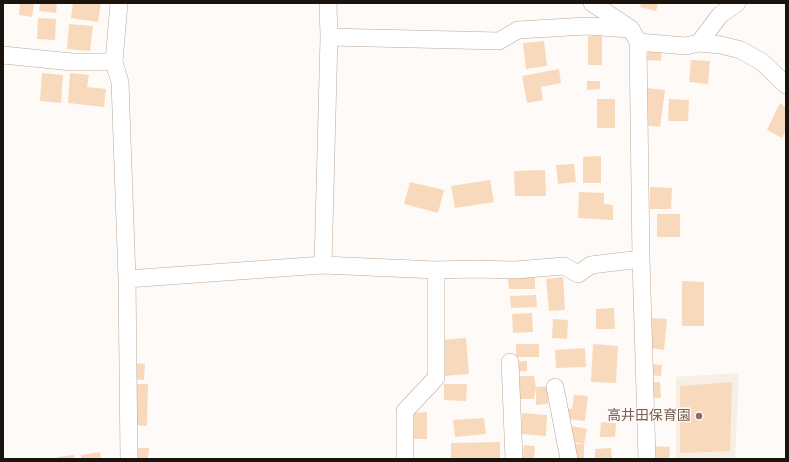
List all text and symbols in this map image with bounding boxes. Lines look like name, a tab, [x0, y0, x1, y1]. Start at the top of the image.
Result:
place label: 高井田保育園	[607, 408, 691, 424]
marker: 高井田保育園	[694, 411, 704, 421]

